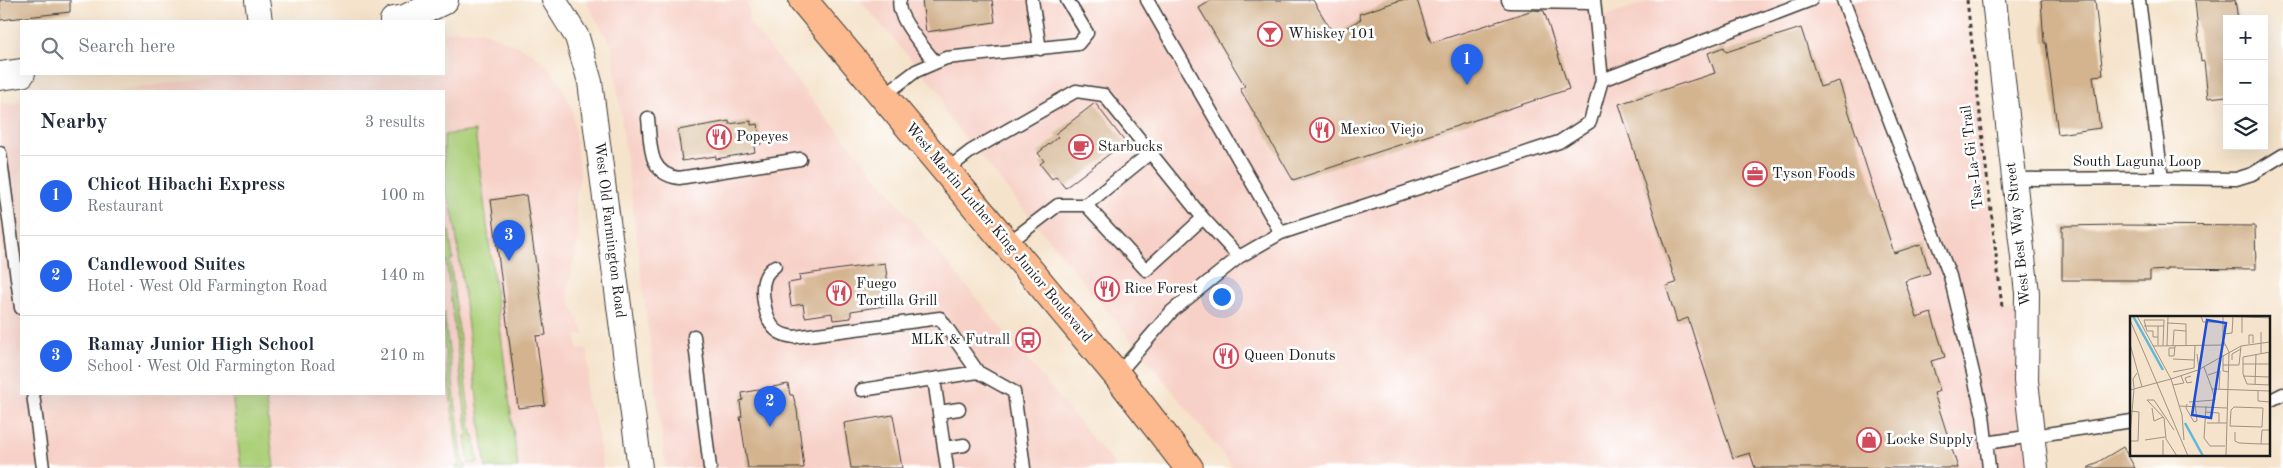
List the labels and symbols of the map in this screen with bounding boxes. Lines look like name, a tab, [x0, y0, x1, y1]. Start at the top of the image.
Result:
bar icon: Whiskey 101	[1257, 21, 1283, 47]
place label: Whiskey 101	[1288, 27, 1376, 42]
pin: 1	[1451, 44, 1483, 85]
street label: Tsa-La-Gi Trail	[1959, 104, 1987, 210]
restaurant icon: Mexico Viejo	[1309, 117, 1335, 143]
street label: West Martin Luther King Junior Boulevard	[902, 120, 1094, 346]
place label: Mexico Viejo	[1340, 123, 1424, 138]
restaurant icon: Popeyes	[706, 124, 732, 150]
place label: Popeyes	[736, 130, 788, 145]
cafe icon: Starbucks	[1068, 134, 1094, 160]
place label: Starbucks	[1098, 140, 1163, 155]
street label: West Old Farmington Road	[591, 141, 627, 319]
street label: South Laguna Loop	[2073, 155, 2201, 170]
office icon: Tyson Foods	[1742, 161, 1768, 187]
street label: West Best Way Street	[2004, 161, 2034, 307]
place label: Tyson Foods	[1772, 167, 1855, 182]
pin: 3	[493, 220, 525, 261]
restaurant icon: Rice Forest	[1094, 276, 1120, 302]
place label: Fuego Tortilla Grill	[856, 277, 937, 309]
restaurant icon: Fuego Tortilla Grill	[826, 280, 852, 306]
place label: Rice Forest	[1124, 282, 1198, 297]
your location	[1209, 284, 1235, 310]
inset map	[2130, 316, 2270, 456]
bus stop icon: MLK & Futrall	[1015, 327, 1041, 353]
place label: MLK & Futrall	[911, 333, 1010, 348]
restaurant icon: Queen Donuts	[1213, 343, 1239, 369]
place label: Queen Donuts	[1244, 349, 1336, 364]
pin: 2	[754, 386, 786, 427]
shop icon: Locke Supply	[1856, 427, 1882, 453]
place label: Locke Supply	[1886, 433, 1974, 448]

